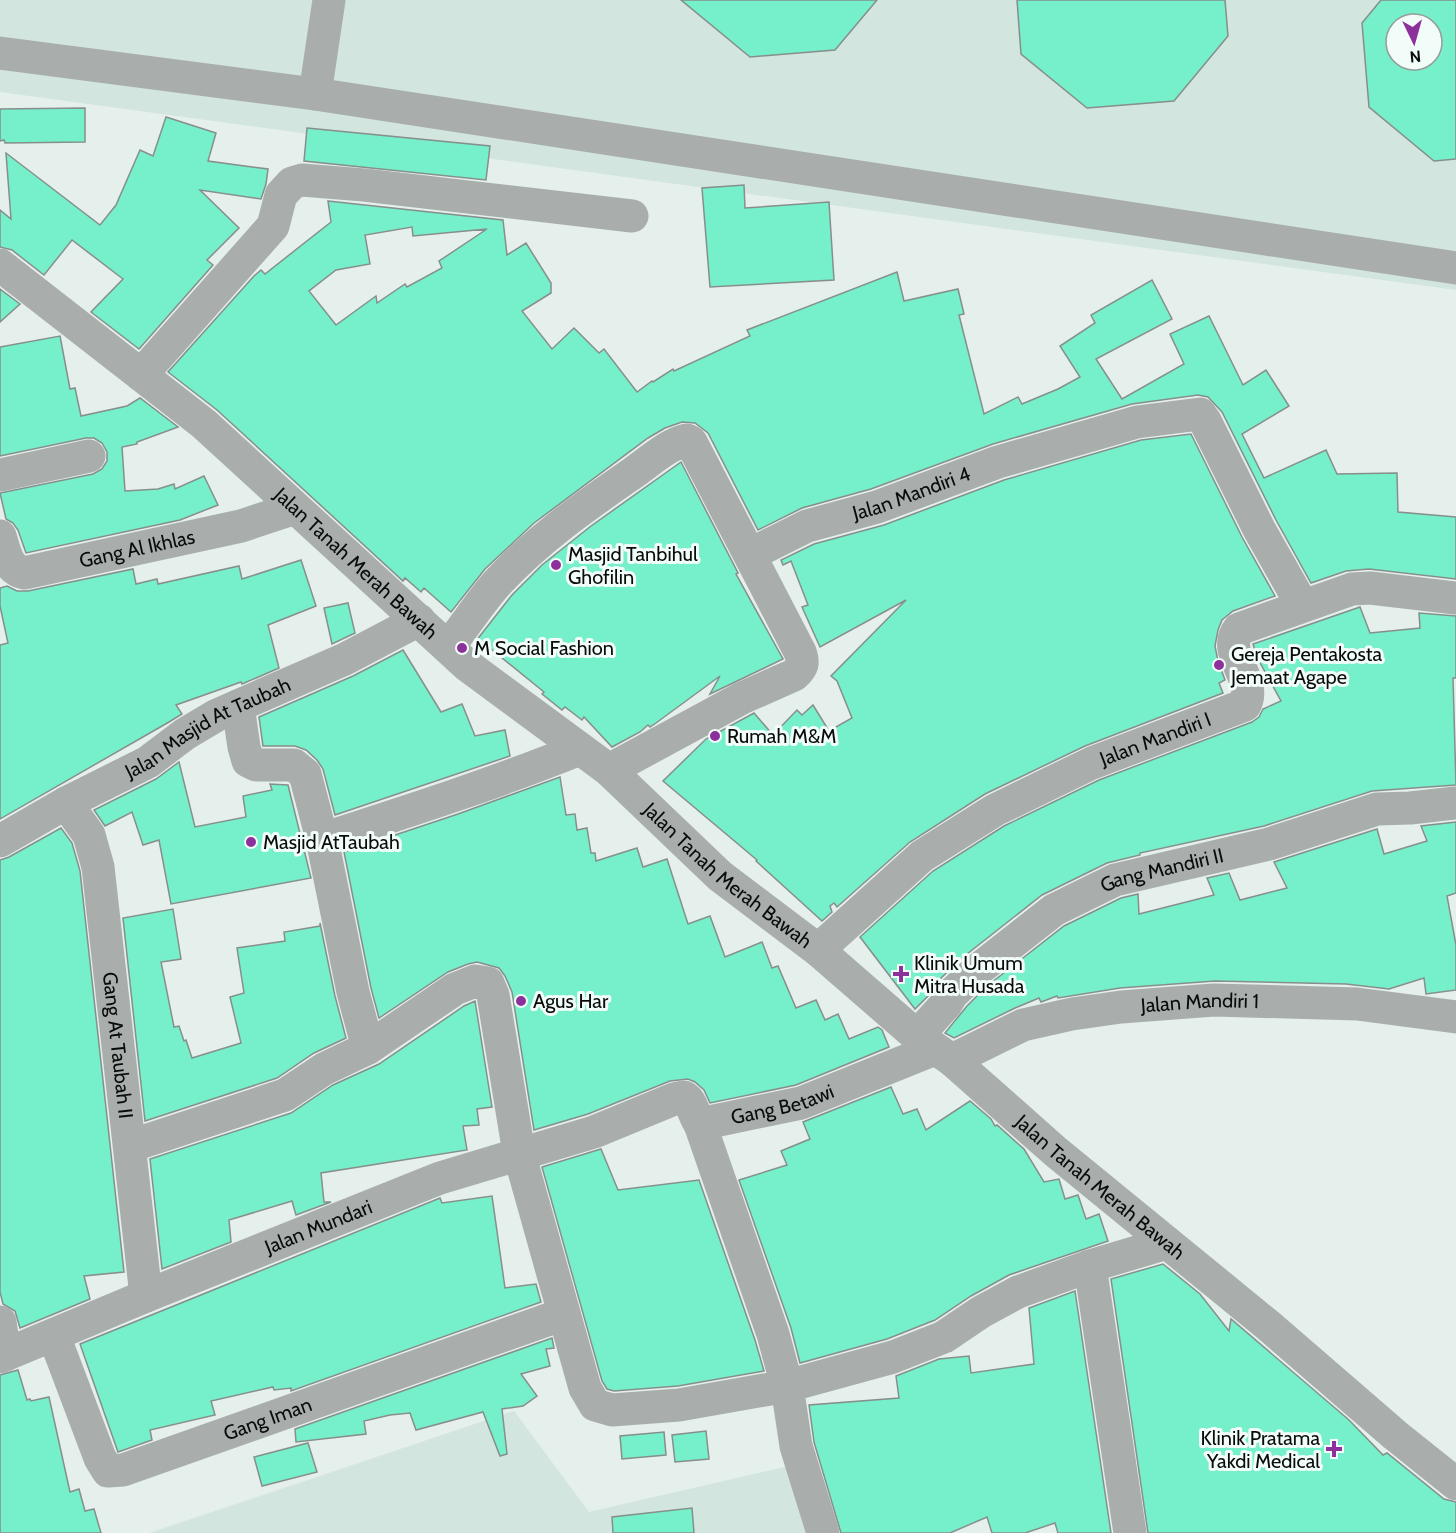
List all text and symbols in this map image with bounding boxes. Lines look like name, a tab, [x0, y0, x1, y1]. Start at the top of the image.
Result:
north arrow	[1384, 12, 1444, 72]
text: N	[1409, 46, 1422, 66]
street label: Jalan Mandiri 4	[849, 461, 974, 525]
street label: Jalan Tanah Merah Bawah	[269, 482, 443, 644]
street label: Gang Al Ikhlas	[77, 524, 197, 573]
place label: Masjid Tanbihul Ghofilin	[568, 542, 698, 589]
marker: Masjid Tanbihul Ghofilin	[549, 558, 563, 572]
place label: M Social Fashion	[474, 636, 614, 660]
marker: M Social Fashion	[455, 641, 469, 655]
place label: Gereja Pentakosta Jemaat Agape	[1230, 642, 1383, 689]
marker: Gereja Pentakosta Jemaat Agape	[1212, 658, 1226, 672]
street label: Jalan Masjid At Taubah	[120, 672, 294, 784]
street label: Jalan Mandiri I	[1095, 707, 1214, 771]
place label: Rumah M&M	[727, 724, 836, 748]
marker: Rumah M&M	[708, 729, 722, 743]
street label: Jalan Tanah Merah Bawah	[638, 797, 817, 953]
place label: Masjid AtTaubah	[263, 830, 400, 854]
marker: Masjid AtTaubah	[244, 835, 258, 849]
street label: Gang Mandiri II	[1096, 843, 1226, 897]
place label: Klinik Umum Mitra Husada	[914, 951, 1025, 998]
marker: Klinik Umum Mitra Husada	[892, 965, 910, 983]
street label: Gang At Taubah II	[98, 971, 138, 1120]
street label: Jalan Mandiri 1	[1139, 988, 1259, 1018]
place label: Agus Har	[533, 989, 609, 1013]
marker: Agus Har	[514, 994, 528, 1008]
street label: Gang Betawi	[729, 1079, 837, 1129]
street label: Jalan Tanah Merah Bawah	[1010, 1109, 1190, 1264]
street label: Jalan Mundari	[260, 1195, 376, 1259]
street label: Gang Iman	[220, 1392, 315, 1446]
place label: Klinik Pratama Yakdi Medical	[1201, 1426, 1320, 1473]
marker: Klinik Pratama Yakdi Medical	[1325, 1440, 1343, 1458]

